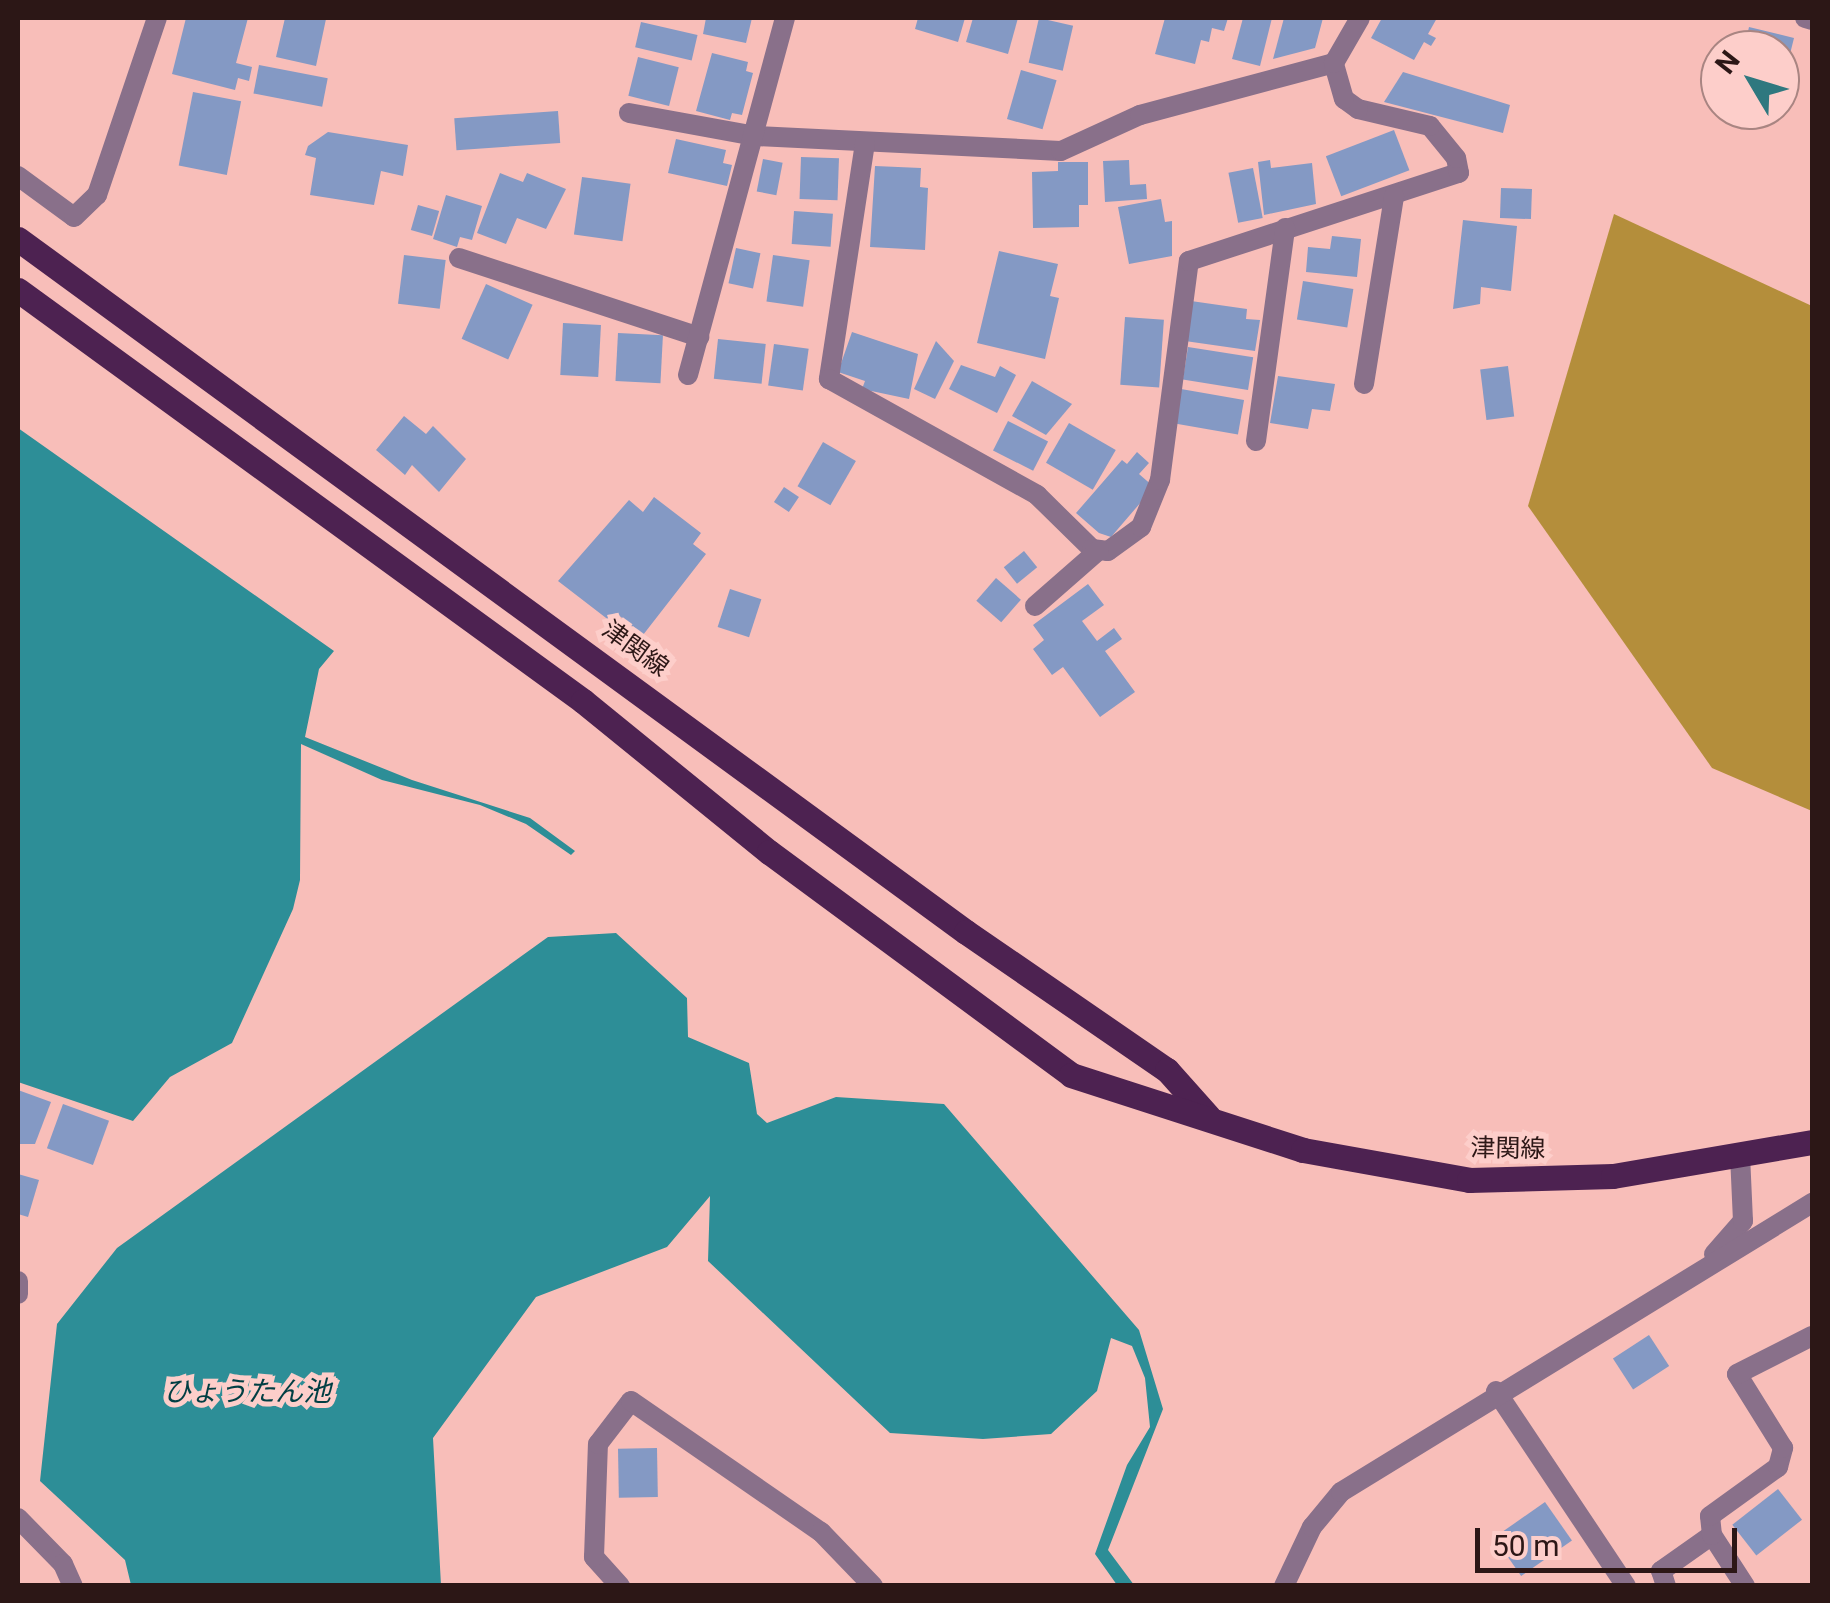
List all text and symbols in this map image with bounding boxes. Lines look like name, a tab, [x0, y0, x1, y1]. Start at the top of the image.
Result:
north arrow	[1700, 30, 1800, 130]
text: N	[1708, 45, 1747, 80]
street label: 津関線	[596, 615, 674, 683]
street label: 津関線	[1470, 1133, 1546, 1165]
water label: ひょうたん池	[163, 1375, 331, 1409]
scale bar	[1480, 1508, 1742, 1570]
text: 50 m	[1492, 1528, 1559, 1563]

